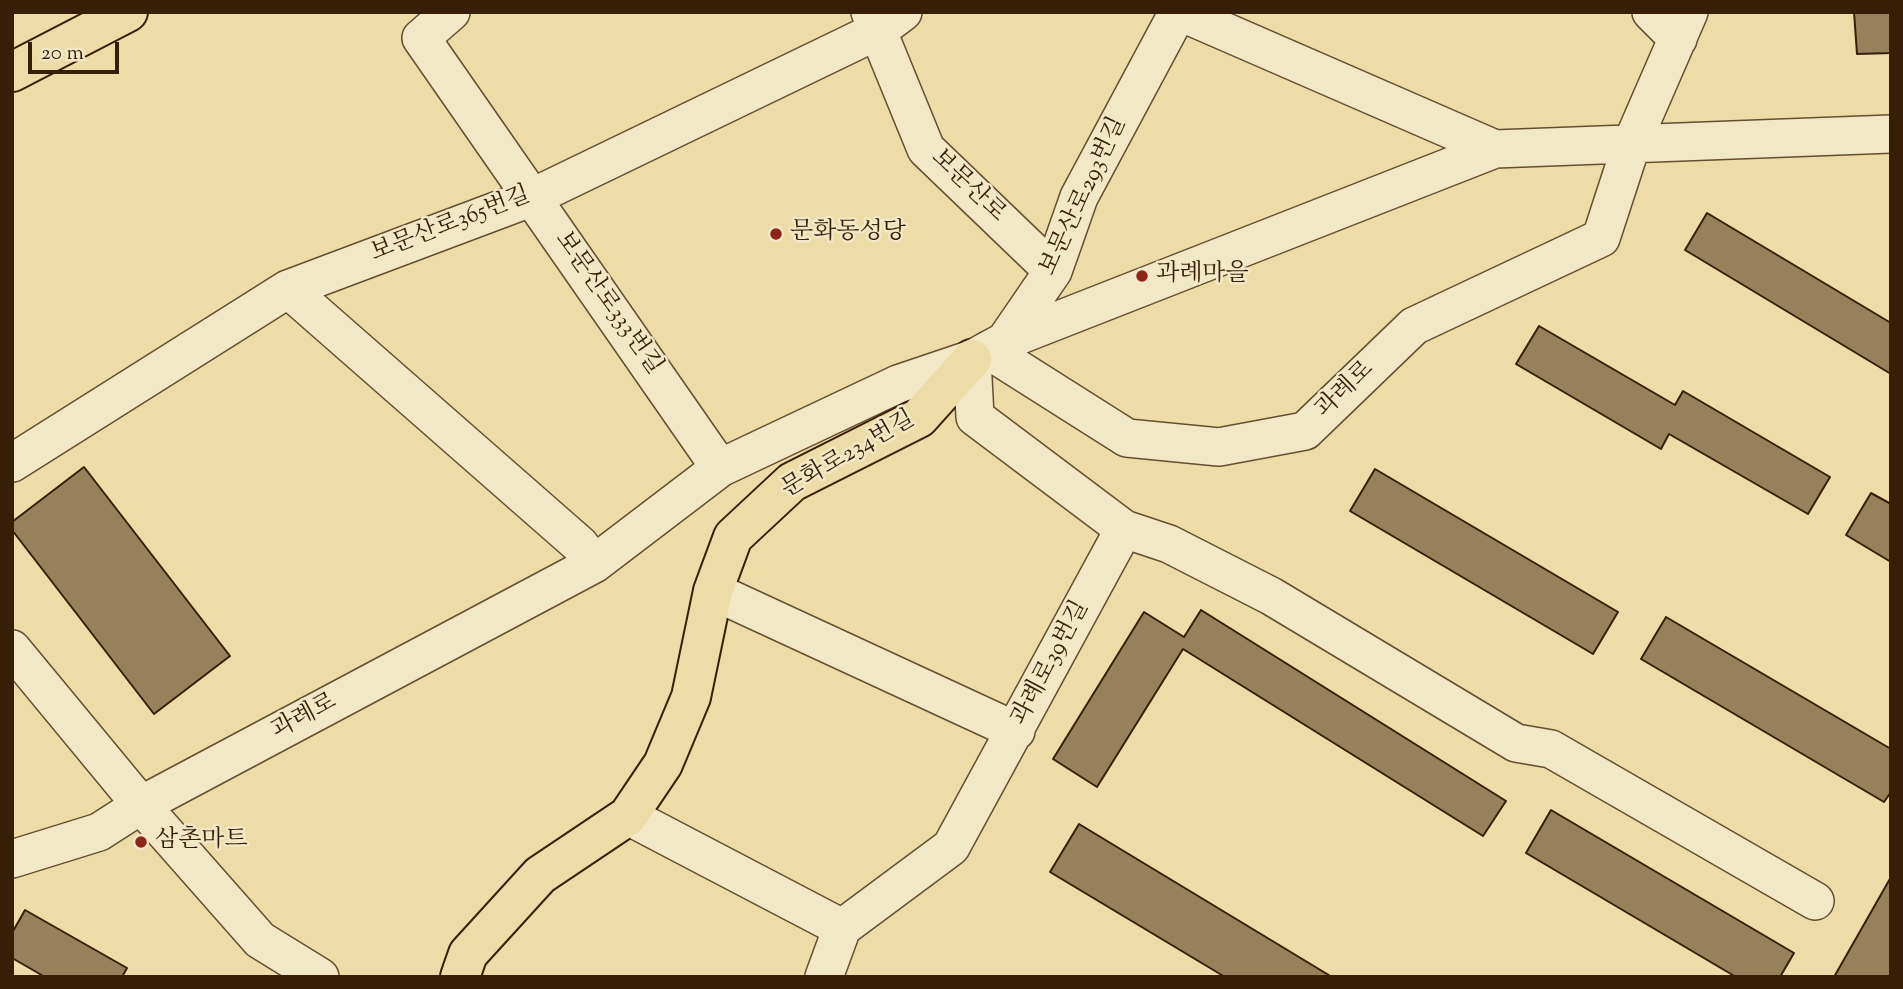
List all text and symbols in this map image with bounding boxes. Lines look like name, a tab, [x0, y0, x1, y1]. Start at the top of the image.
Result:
scale bar	[32, 28, 122, 72]
text: 20 m	[41, 39, 84, 69]
street label: 보문산로293번길	[1036, 113, 1134, 281]
street label: 보문산로	[924, 144, 1010, 230]
street label: 보문산로365번길	[367, 182, 535, 270]
place label: 문화동성당	[790, 220, 906, 248]
marker: 문화동성당	[768, 226, 784, 242]
street label: 보문산로333번길	[547, 227, 667, 381]
place label: 과례마을	[1156, 262, 1249, 290]
marker: 과례마을	[1134, 268, 1150, 284]
street label: 과례로	[1311, 356, 1381, 426]
street label: 문화로234번길	[777, 406, 921, 506]
street label: 과례로39번길	[1007, 597, 1097, 731]
street label: 과례로	[268, 689, 342, 747]
place label: 삼촌마트	[155, 828, 248, 856]
marker: 삼촌마트	[133, 834, 149, 850]

